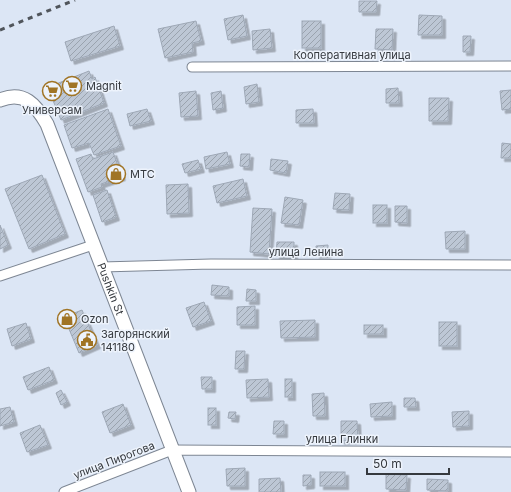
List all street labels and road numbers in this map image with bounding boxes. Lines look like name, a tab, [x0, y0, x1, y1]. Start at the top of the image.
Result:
street label: Кооперативная улица	[293, 48, 411, 62]
street label: улица Ленина	[269, 245, 343, 259]
street label: Pushkin St	[94, 261, 127, 317]
street label: улица Глинки	[306, 432, 378, 446]
street label: улица Пирогова	[71, 438, 157, 482]

